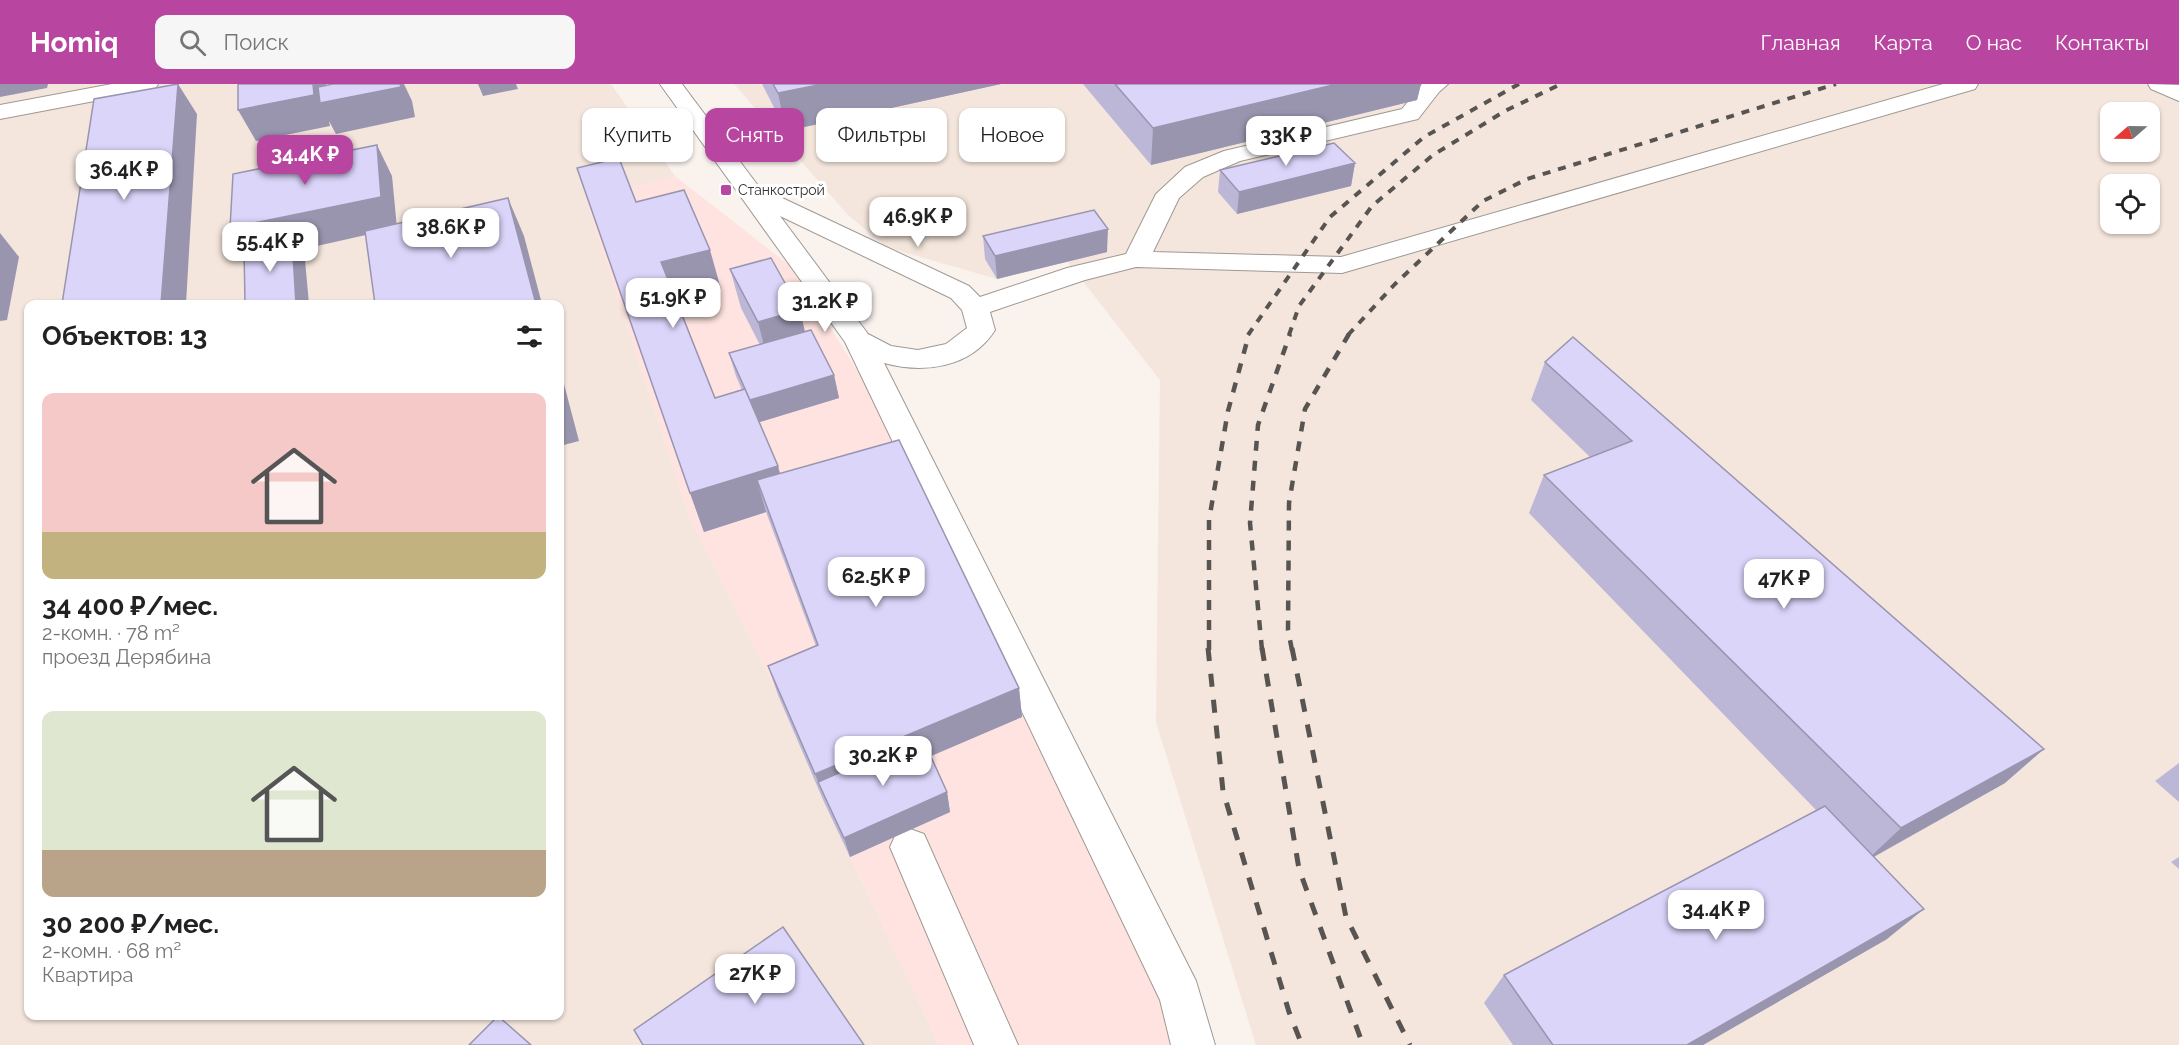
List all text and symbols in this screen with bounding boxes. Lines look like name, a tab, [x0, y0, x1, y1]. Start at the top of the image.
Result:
search box	[155, 15, 575, 69]
text: Homiq	[30, 26, 119, 59]
icon: search	[176, 26, 209, 59]
text: Поиск	[224, 29, 289, 55]
text: Главная	[1761, 30, 1841, 55]
text: Карта	[1874, 30, 1933, 55]
text: О нас	[1966, 30, 2022, 55]
text: Контакты	[2055, 30, 2149, 55]
north arrow	[2100, 102, 2160, 162]
map controls	[2100, 102, 2160, 234]
chip: Купить	[582, 108, 693, 162]
chip: Снять	[705, 108, 804, 162]
chip: Фильтры	[816, 108, 947, 162]
chip: Новое	[959, 108, 1065, 162]
pin: 33K ₽	[1244, 116, 1328, 167]
text: 33K ₽	[1260, 123, 1312, 147]
pin: 34.4K ₽	[250, 135, 360, 186]
text: 34.4K ₽	[271, 142, 339, 166]
pin: 36.4K ₽	[69, 150, 179, 201]
text: 36.4K ₽	[90, 157, 158, 181]
button: locate	[2100, 174, 2160, 234]
place label: Станкострой	[738, 182, 825, 198]
marker: Станкострой	[719, 183, 733, 197]
pin: 46.9K ₽	[863, 197, 973, 248]
text: 46.9K ₽	[883, 204, 953, 228]
pin: 38.6K ₽	[396, 208, 506, 259]
text: 38.6K ₽	[416, 215, 486, 239]
pin: 55.4K ₽	[215, 222, 325, 273]
text: 55.4K ₽	[236, 229, 304, 253]
pin: 51.9K ₽	[618, 278, 728, 329]
pin: 31.2K ₽	[770, 282, 880, 333]
text: 51.9K ₽	[640, 285, 706, 309]
text: 31.2K ₽	[792, 289, 858, 313]
icon: filters	[513, 320, 546, 353]
text: Объектов: 13	[42, 321, 207, 351]
icon: home	[240, 432, 348, 540]
pin: 62.5K ₽	[821, 557, 931, 608]
pin: 47K ₽	[1742, 559, 1826, 610]
text: 62.5K ₽	[842, 564, 910, 588]
text: 47K ₽	[1758, 566, 1810, 590]
text: 34 400 ₽/мес.	[42, 591, 218, 621]
text: 2-комн. · 78 m²	[42, 621, 180, 645]
text: проезд Дерябина	[42, 645, 211, 669]
pin: 30.2K ₽	[828, 736, 938, 787]
text: 30.2K ₽	[849, 743, 917, 767]
icon: home	[240, 750, 348, 858]
pin: 34.4K ₽	[1661, 890, 1771, 941]
text: 34.4K ₽	[1682, 897, 1750, 921]
text: 30 200 ₽/мес.	[42, 909, 219, 939]
text: 2-комн. · 68 m²	[42, 939, 181, 963]
pin: 27K ₽	[713, 954, 797, 1005]
text: 27K ₽	[729, 961, 781, 985]
text: Квартира	[42, 963, 133, 987]

